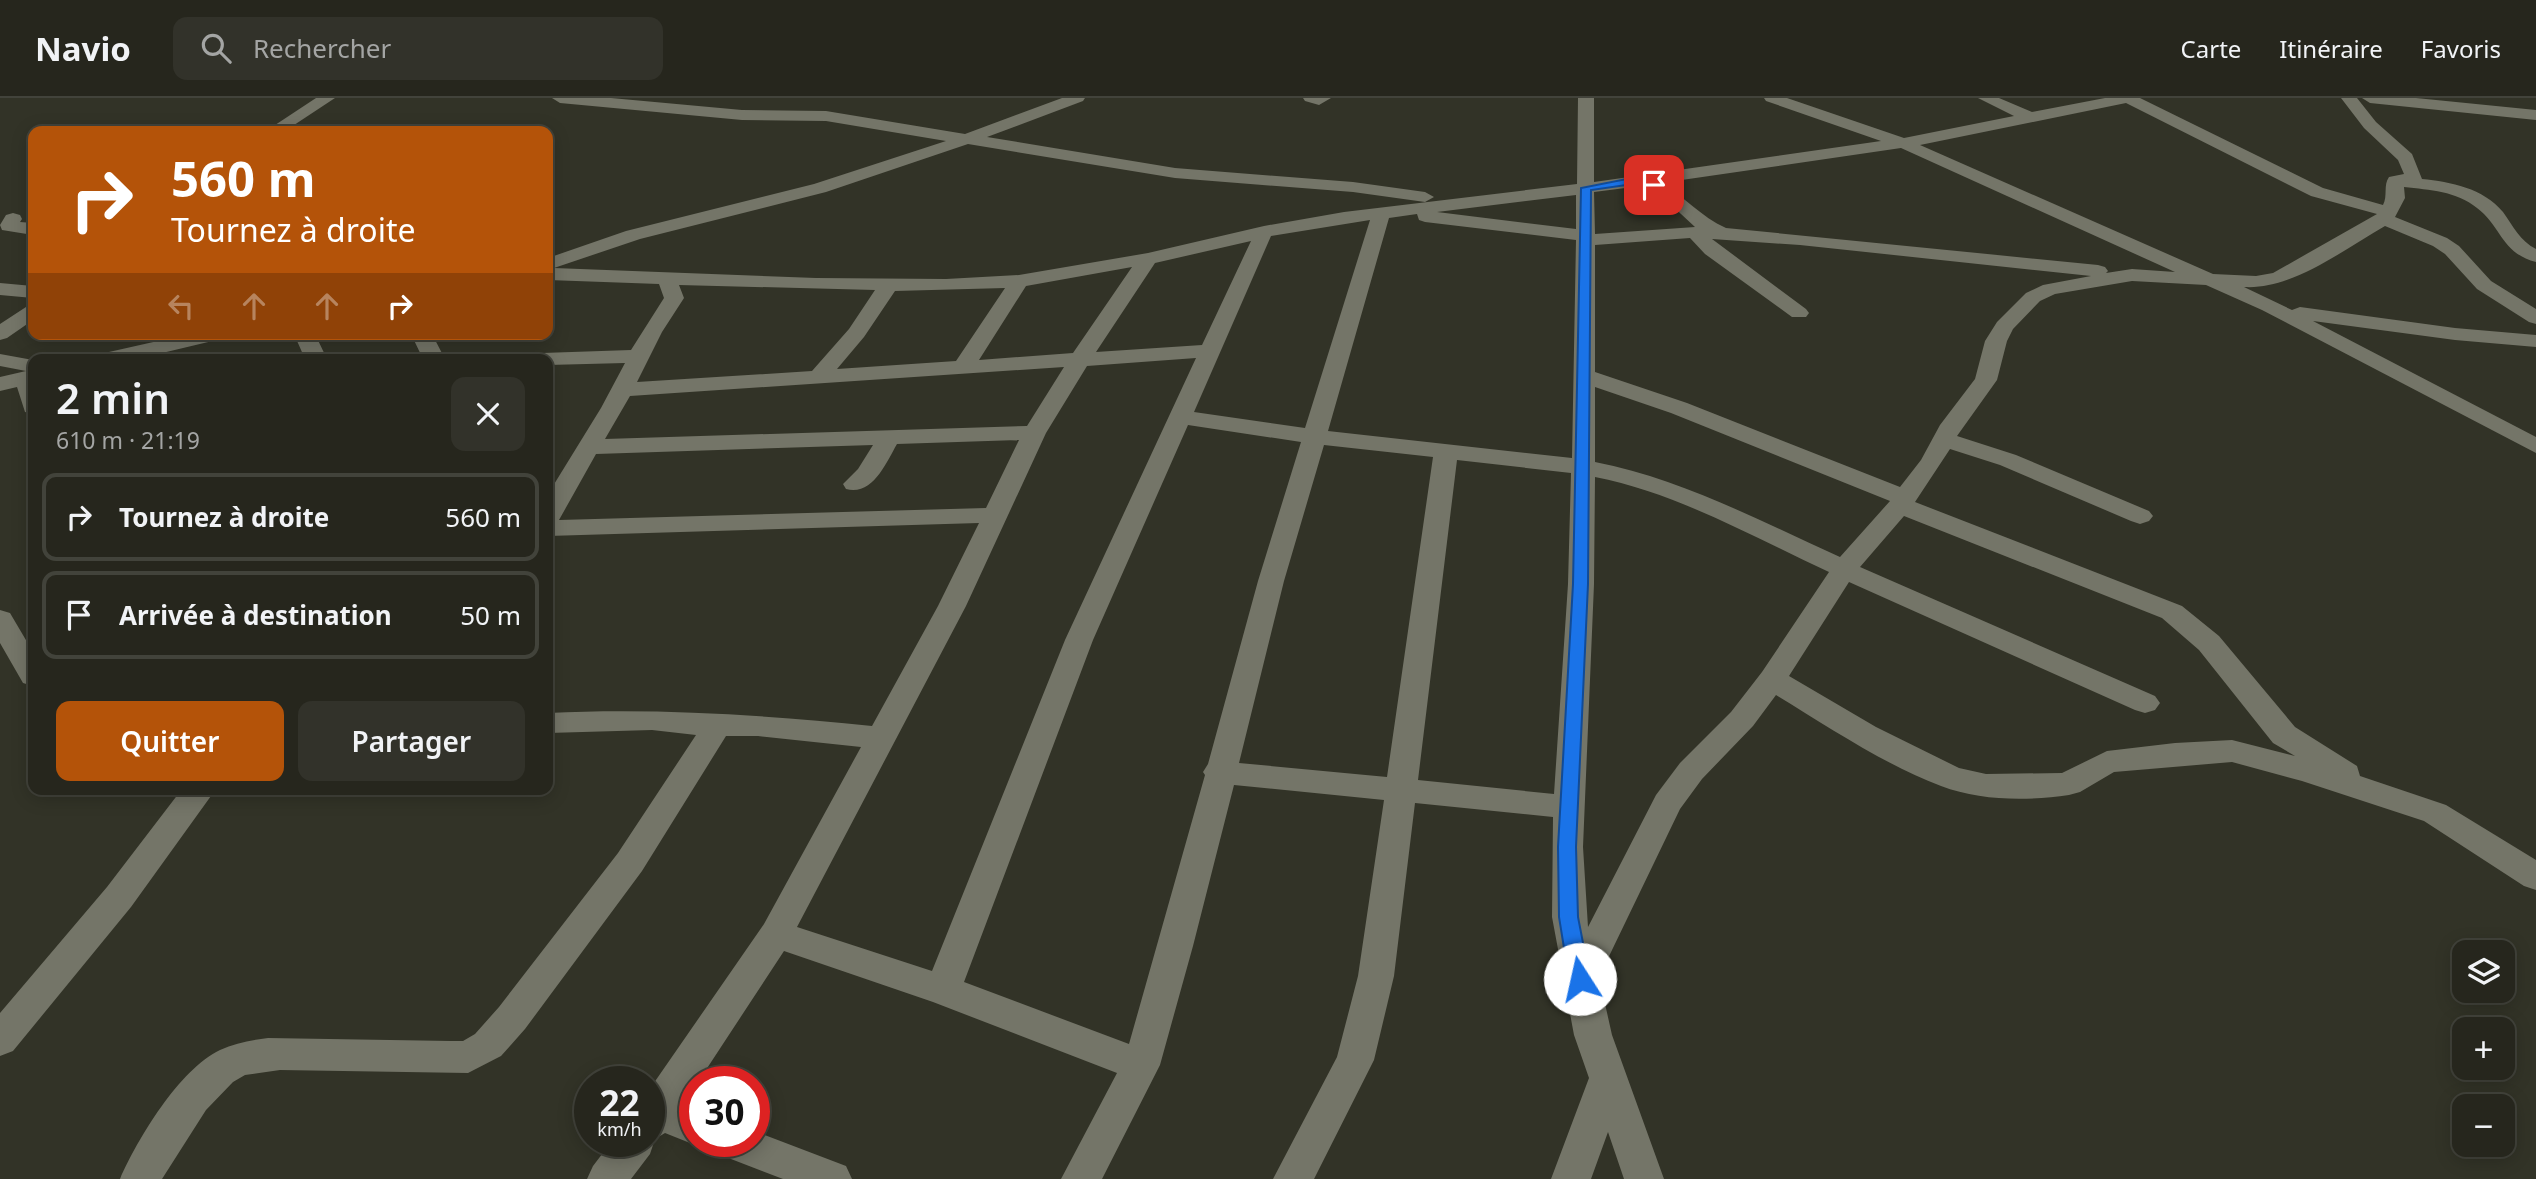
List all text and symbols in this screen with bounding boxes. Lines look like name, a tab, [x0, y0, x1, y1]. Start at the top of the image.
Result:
search box	[173, 17, 663, 80]
text: Navio	[35, 26, 131, 71]
icon: search	[197, 29, 235, 67]
text: Rechercher	[253, 30, 391, 66]
text: Carte	[2181, 32, 2241, 65]
text: Itinéraire	[2279, 32, 2383, 65]
text: Favoris	[2421, 32, 2501, 65]
text: 560 m	[171, 145, 316, 211]
icon: right	[56, 154, 147, 245]
pin	[1624, 155, 1684, 215]
icon: arrive	[1635, 166, 1673, 204]
text: Tournez à droite	[171, 208, 416, 251]
icon: left	[162, 287, 200, 325]
icon: ahead	[235, 287, 273, 325]
icon: ahead	[308, 287, 346, 325]
icon: right	[381, 287, 419, 325]
text: 2 min	[56, 369, 170, 426]
button: close	[451, 377, 525, 451]
text: 610 m · 21:19	[56, 424, 200, 456]
icon: right	[60, 498, 98, 536]
text: Tournez à droite	[119, 499, 329, 535]
text: 560 m	[445, 499, 521, 535]
icon: arrive	[60, 596, 98, 634]
text: Arrivée à destination	[119, 597, 392, 633]
text: 50 m	[460, 597, 521, 633]
button: Quitter	[56, 701, 284, 781]
button: Partager	[298, 701, 525, 781]
map controls	[2452, 940, 2515, 1157]
button: layers	[2452, 940, 2515, 1003]
position arrow	[1543, 942, 1617, 1016]
button: +	[2452, 1017, 2515, 1080]
speed limit sign: 30	[679, 1066, 770, 1157]
text: 22	[599, 1079, 640, 1126]
button: −	[2452, 1094, 2515, 1157]
text: km/h	[597, 1117, 642, 1141]

